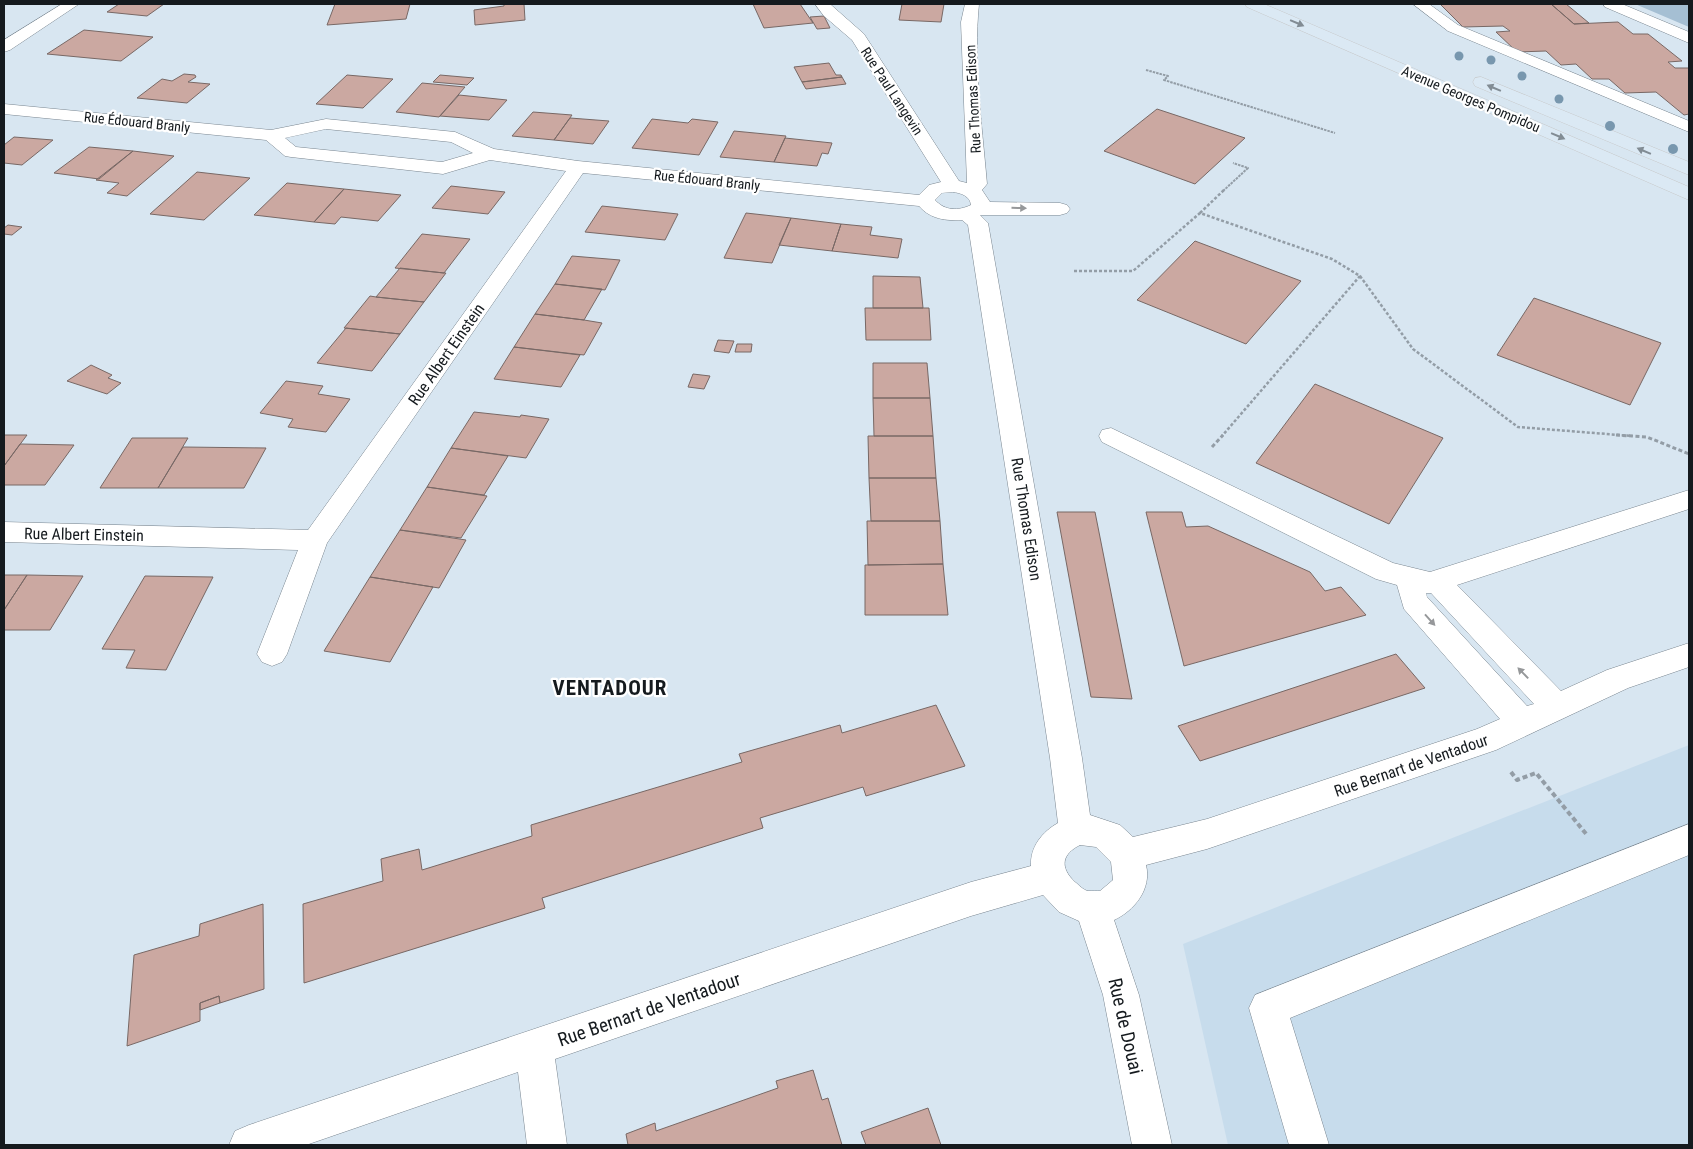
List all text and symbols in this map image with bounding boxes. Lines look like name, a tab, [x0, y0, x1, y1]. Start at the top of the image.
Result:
one-way arrow	[1290, 20, 1304, 28]
street label: Rue Paul Langevin	[858, 44, 926, 138]
street label: Rue Thomas Edison	[962, 44, 984, 154]
street label: Avenue Georges Pompidou	[1399, 63, 1543, 135]
one-way arrow	[1486, 84, 1501, 92]
street label: Rue Édouard Branly	[83, 107, 191, 136]
one-way arrow	[1551, 133, 1565, 141]
one-way arrow	[1637, 146, 1651, 154]
street label: Rue Édouard Branly	[653, 165, 761, 194]
one-way arrow	[1012, 204, 1028, 212]
street label: Rue Albert Einstein	[404, 300, 489, 409]
street label: Rue Thomas Edison	[1007, 456, 1046, 582]
street label: Rue Albert Einstein	[24, 524, 144, 545]
one-way arrow	[1425, 613, 1436, 626]
one-way arrow	[1517, 667, 1529, 679]
district label: VENTADOUR	[553, 676, 667, 700]
street label: Rue Bernart de Ventadour	[1332, 730, 1491, 801]
street label: Rue Bernart de Ventadour	[555, 967, 744, 1052]
street label: Rue de Douai	[1103, 976, 1148, 1077]

